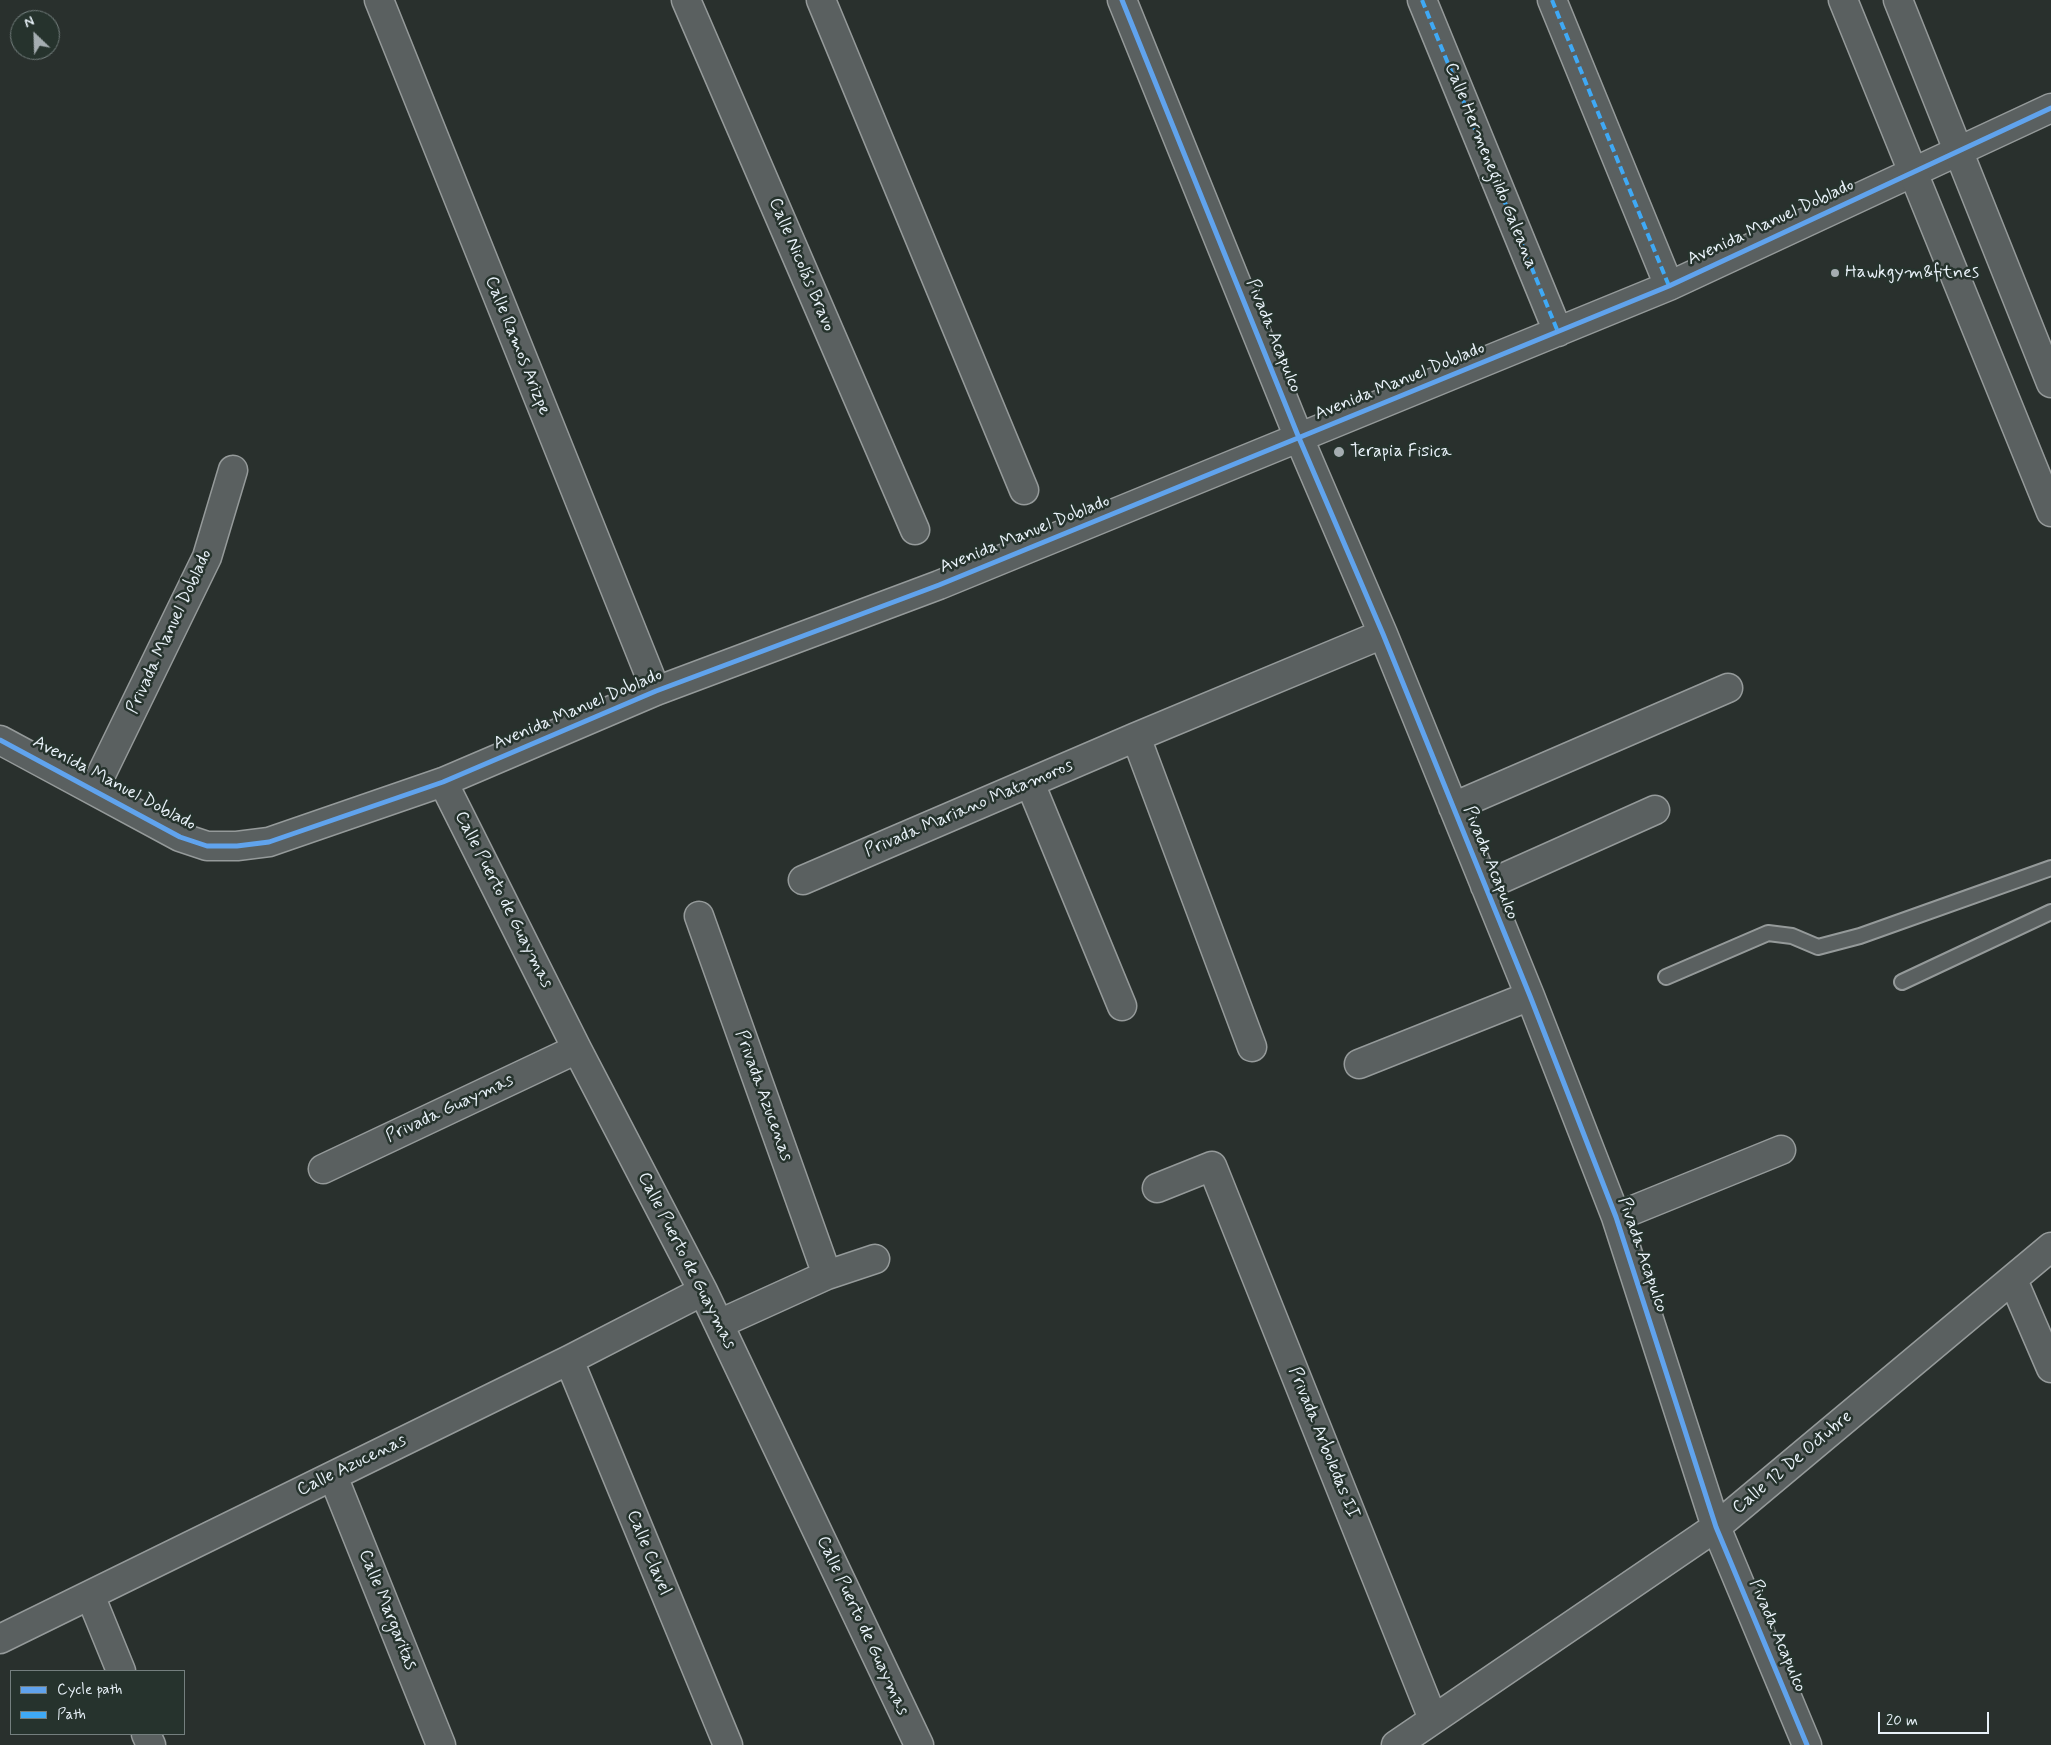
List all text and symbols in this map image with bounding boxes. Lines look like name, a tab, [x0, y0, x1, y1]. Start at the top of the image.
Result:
north arrow	[10, 10, 60, 60]
text: N	[21, 12, 37, 32]
street label: Calle Hermenegildo Galeana	[1439, 60, 1541, 272]
street label: Avenida Manuel Doblado	[1684, 175, 1858, 271]
street label: Calle Nicolás Bravo	[763, 195, 839, 335]
place label: Hawkgym&fitnes	[1845, 262, 1979, 284]
marker: Hawkgym&fitnes	[1829, 267, 1841, 279]
street label: Calle Ramos Arizpe	[479, 273, 555, 419]
street label: Pivada Acapulco	[1240, 276, 1306, 396]
street label: Avenida Manuel Doblado	[1312, 338, 1488, 426]
place label: Terapia Fisica	[1350, 441, 1451, 463]
marker: Terapia Fisica	[1332, 445, 1346, 459]
street label: Avenida Manuel Doblado	[937, 491, 1113, 579]
street label: Privada Manuel Doblado	[122, 546, 218, 718]
street label: Avenida Manuel Doblado	[490, 665, 666, 755]
street label: Avenida Manuel Doblado	[29, 732, 199, 836]
street label: Privada Mariano Matamoros	[862, 755, 1076, 863]
street label: Pivada Acapulco	[1457, 803, 1523, 923]
street label: Calle Puerto de Guaymas	[449, 808, 557, 992]
street label: Privada Azucenas	[729, 1028, 797, 1164]
street label: Privada Guaymas	[383, 1070, 517, 1148]
street label: Calle Puerto de Guaymas	[632, 1169, 740, 1353]
street label: Pivada Acapulco	[1612, 1195, 1672, 1315]
street label: Privada Arboledas II	[1283, 1364, 1363, 1522]
street label: Calle 12 De Octubre	[1729, 1407, 1857, 1519]
street label: Calle Azucenas	[294, 1430, 410, 1502]
street label: Calle Clavel	[621, 1507, 675, 1599]
street label: Calle Puerto de Guaymas	[811, 1533, 913, 1719]
street label: Calle Margaritas	[353, 1547, 421, 1673]
street label: Pivada Acapulco	[1744, 1576, 1810, 1696]
legend	[10, 1670, 185, 1735]
text: Cycle path	[57, 1680, 122, 1700]
scale bar	[1881, 1702, 1992, 1734]
text: Path	[57, 1705, 86, 1725]
text: 20 m	[1886, 1711, 1918, 1731]

